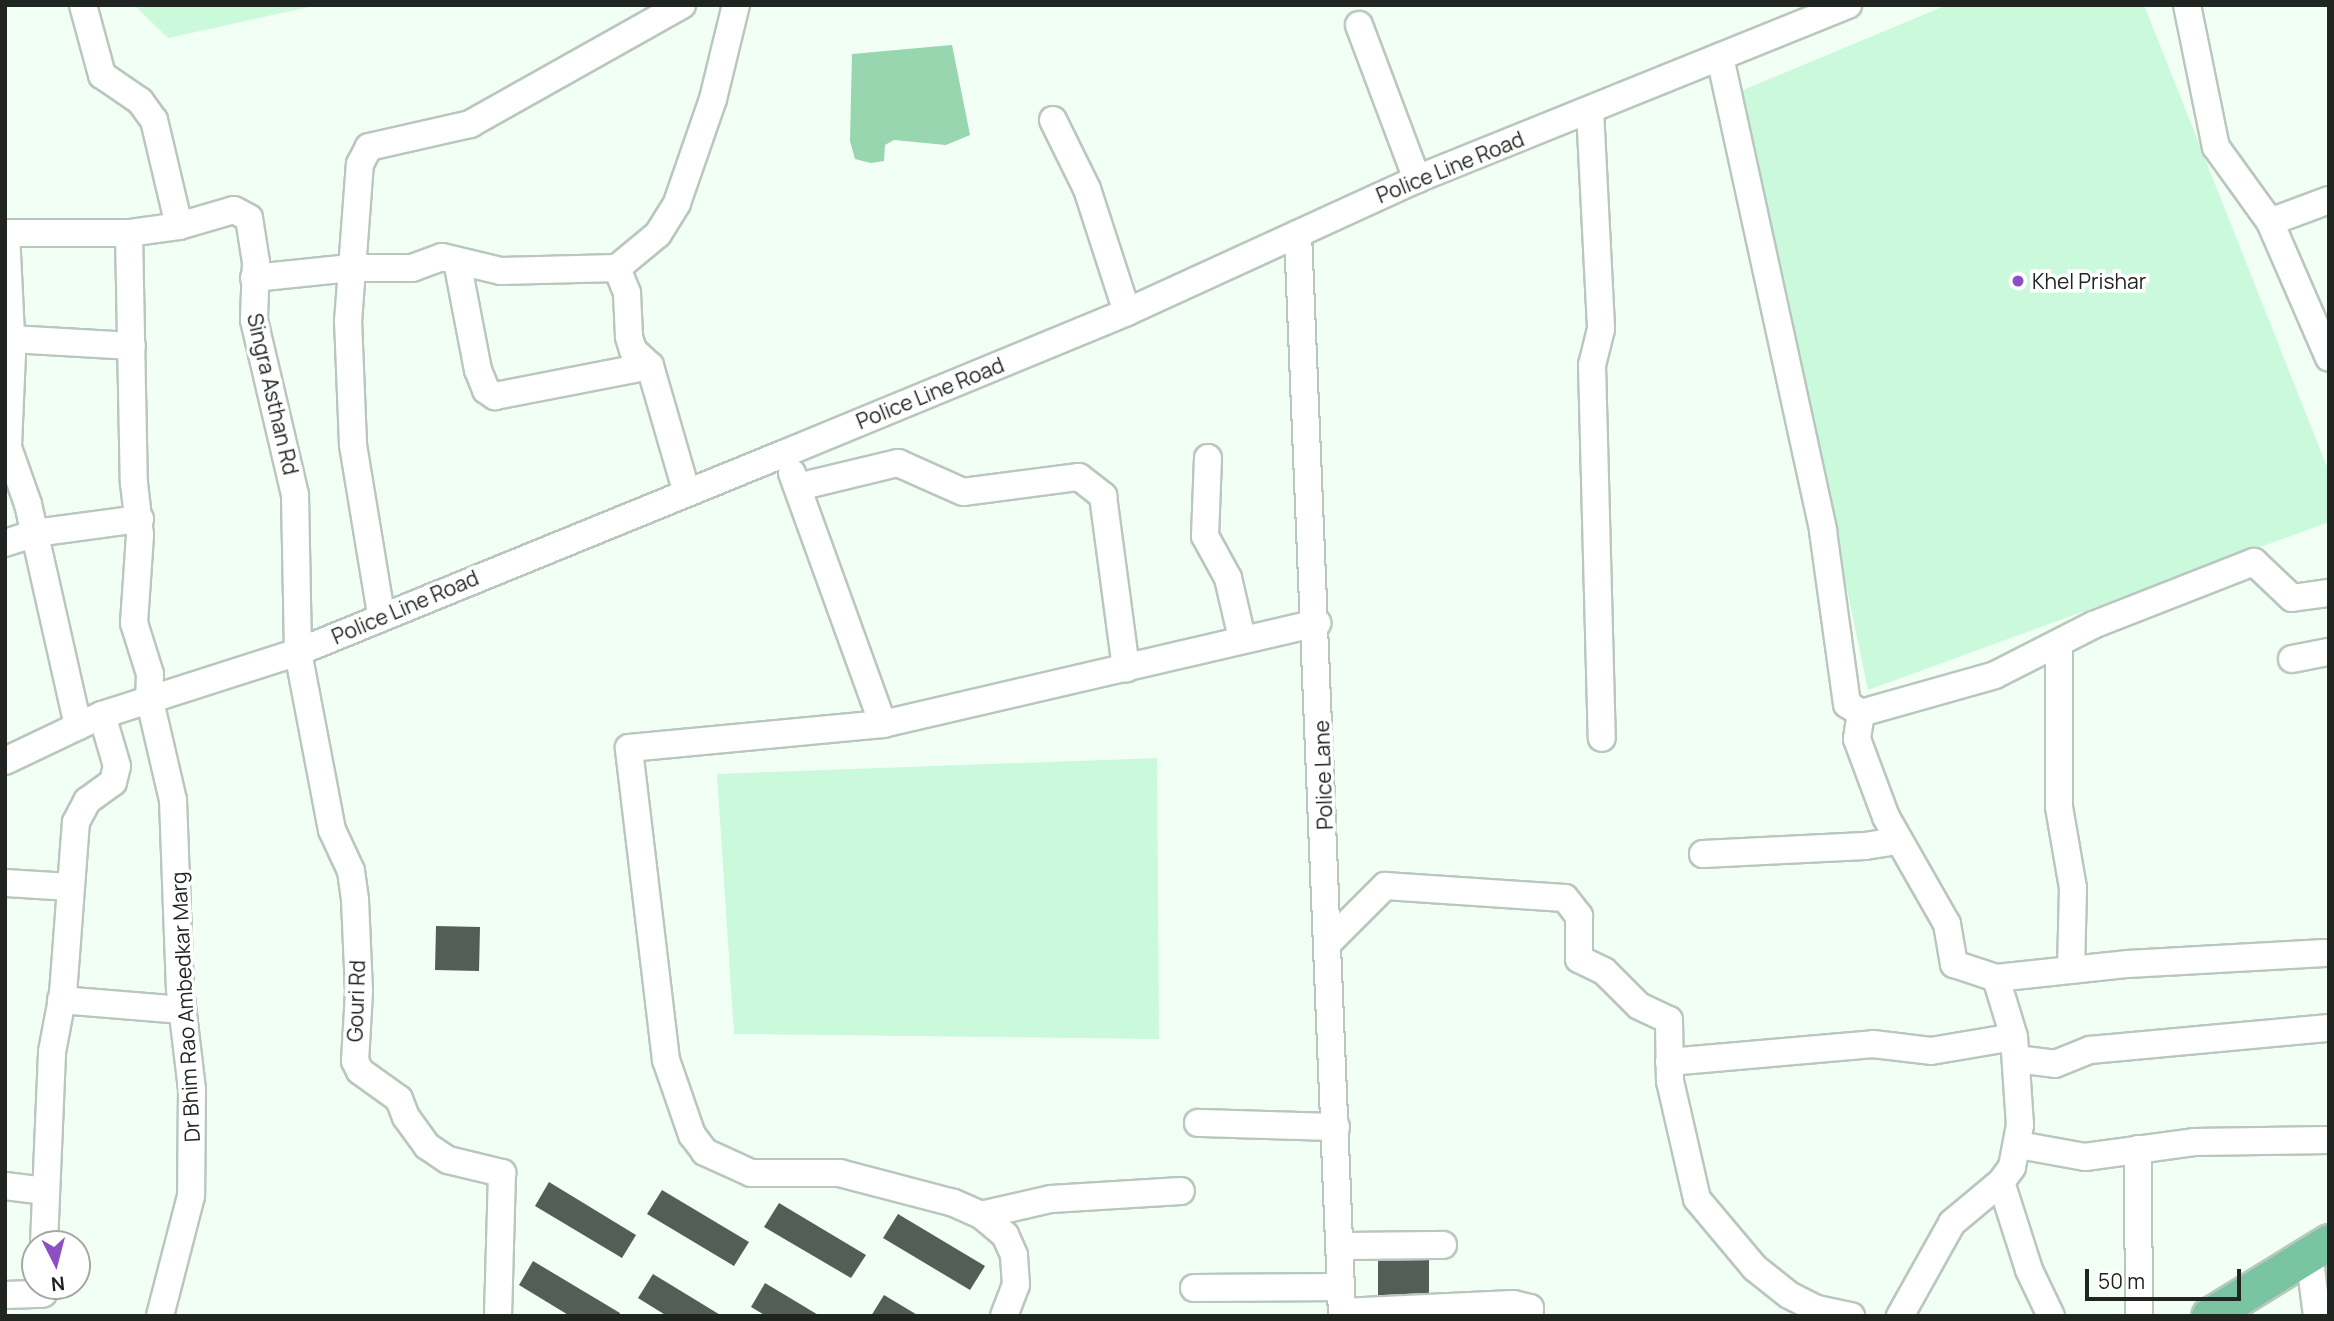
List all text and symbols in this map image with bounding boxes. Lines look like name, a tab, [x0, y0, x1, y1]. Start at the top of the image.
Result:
street label: Police Line Road	[1373, 126, 1527, 208]
place label: Khel Prishar	[2032, 268, 2146, 294]
marker: Khel Prishar	[2010, 273, 2026, 289]
street label: Singra Asthan Rd	[242, 311, 304, 477]
street label: Police Line Road	[853, 352, 1007, 434]
street label: Police Line Road	[328, 565, 482, 649]
street label: Police Lane	[1308, 720, 1338, 830]
street label: Dr Bhim Rao Ambedkar Marg	[165, 871, 205, 1143]
street label: Gouri Rd	[342, 960, 370, 1042]
north arrow	[21, 1230, 91, 1300]
scale bar	[2089, 1254, 2245, 1298]
text: 50 m	[2098, 1267, 2145, 1295]
text: N	[50, 1270, 66, 1298]

